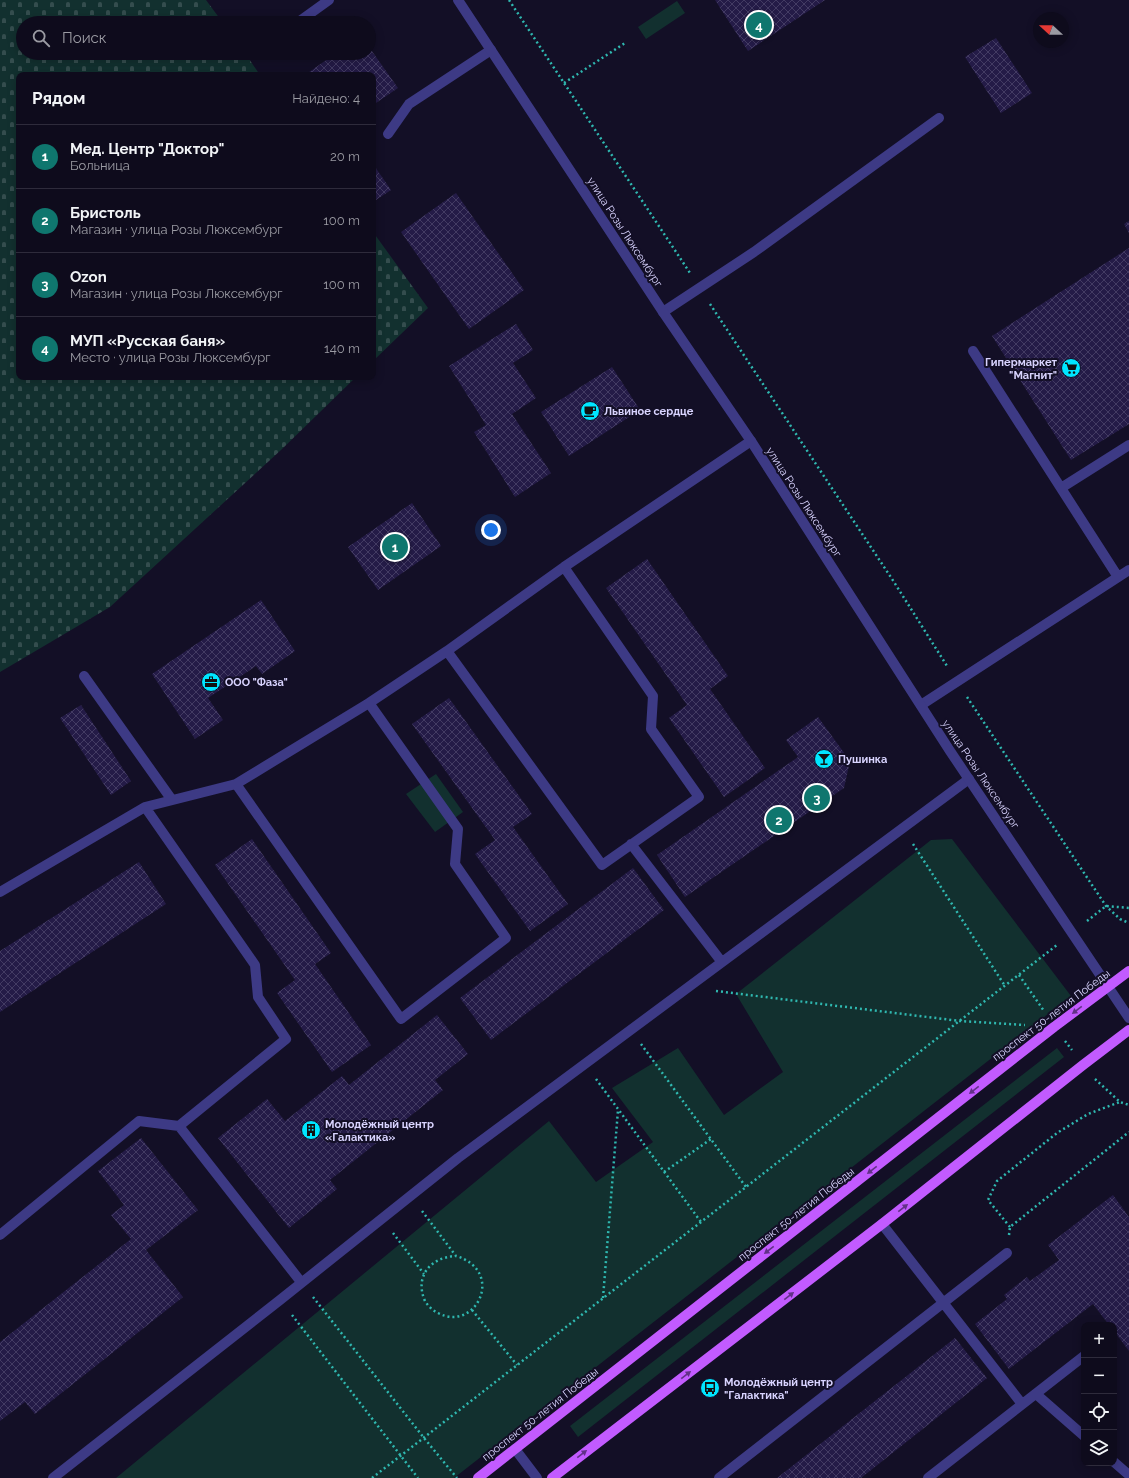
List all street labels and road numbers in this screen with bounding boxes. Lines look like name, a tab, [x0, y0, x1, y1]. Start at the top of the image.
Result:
street label: улица Розы Люксембург	[584, 175, 665, 290]
street label: улица Розы Люксембург	[763, 445, 844, 560]
street label: улица Розы Люксембург	[939, 717, 1022, 832]
street label: проспект 50-летия Победы	[990, 967, 1113, 1064]
street label: проспект 50-летия Победы	[736, 1165, 857, 1264]
street label: проспект 50-летия Победы	[480, 1365, 601, 1464]

